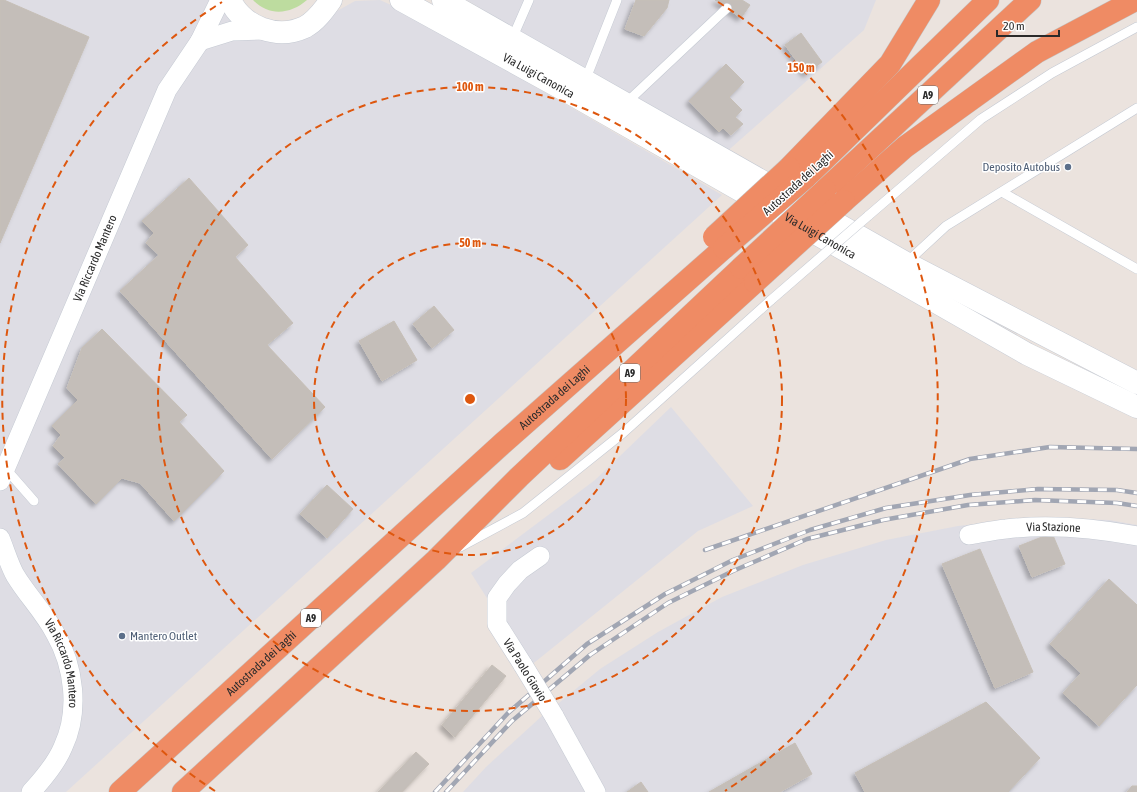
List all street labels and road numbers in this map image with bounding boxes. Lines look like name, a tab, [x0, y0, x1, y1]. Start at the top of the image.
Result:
street label: Via Luigi Canonica	[500, 50, 577, 101]
road number: A9	[918, 86, 938, 104]
street label: Autostrada dei Laghi	[760, 148, 836, 218]
street label: Via Luigi Canonica	[782, 210, 858, 262]
street label: Via Riccardo Mantero	[70, 213, 120, 304]
street label: Autostrada dei Laghi	[516, 362, 593, 432]
road number: A9	[620, 364, 640, 382]
street label: Via Stazione	[1026, 520, 1081, 535]
road number: A9	[301, 609, 321, 627]
street label: Via Riccardo Mantero	[41, 616, 80, 709]
street label: Autostrada dei Laghi	[223, 628, 299, 699]
street label: Via Paolo Giovio	[500, 636, 550, 704]

